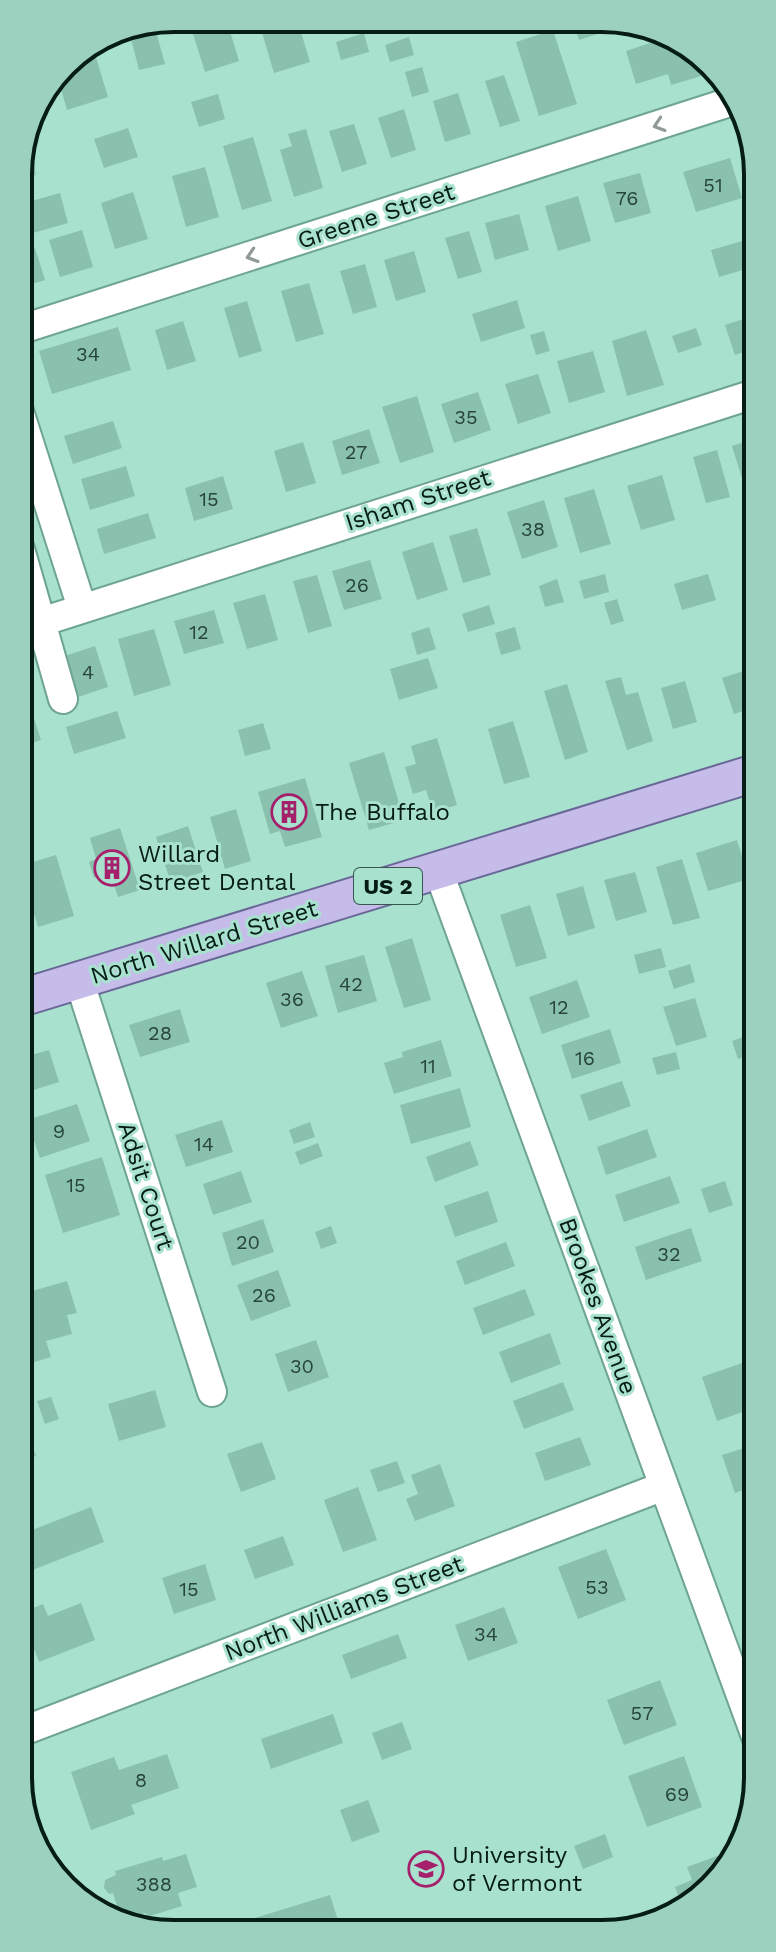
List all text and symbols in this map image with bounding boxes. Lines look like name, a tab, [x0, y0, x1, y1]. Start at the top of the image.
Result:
one-way arrow	[653, 115, 667, 131]
house number: 51	[703, 173, 723, 197]
street label: Greene Street	[294, 177, 458, 255]
house number: 76	[616, 186, 638, 210]
one-way arrow	[245, 246, 259, 262]
house number: 34	[76, 342, 100, 366]
house number: 35	[454, 405, 478, 429]
house number: 27	[345, 440, 367, 464]
street label: Isham Street	[342, 463, 494, 537]
house number: 15	[199, 487, 219, 511]
house number: 38	[521, 517, 545, 541]
house number: 26	[345, 573, 369, 597]
house number: 12	[189, 620, 209, 644]
house number: 4	[82, 660, 94, 684]
building icon: The Buffalo	[270, 793, 308, 831]
place label: The Buffalo	[315, 798, 450, 826]
place label: Willard Street Dental	[138, 840, 296, 896]
building icon: Willard Street Dental	[93, 849, 131, 887]
road number: US 2	[354, 868, 422, 904]
street label: North Willard Street	[87, 894, 321, 990]
house number: 42	[339, 972, 363, 996]
house number: 36	[280, 987, 304, 1011]
house number: 12	[549, 995, 569, 1019]
house number: 28	[148, 1021, 172, 1045]
house number: 16	[575, 1046, 595, 1070]
house number: 11	[420, 1054, 436, 1078]
house number: 9	[53, 1119, 65, 1143]
street label: Adsit Court	[112, 1119, 180, 1253]
house number: 14	[194, 1132, 214, 1156]
house number: 15	[66, 1173, 86, 1197]
street label: Brookes Avenue	[553, 1214, 643, 1398]
house number: 20	[236, 1230, 260, 1254]
house number: 32	[657, 1242, 681, 1266]
house number: 26	[252, 1283, 276, 1307]
house number: 30	[290, 1354, 314, 1378]
street label: North Williams Street	[221, 1550, 467, 1666]
house number: 53	[585, 1575, 609, 1599]
house number: 15	[179, 1577, 199, 1601]
house number: 34	[474, 1622, 498, 1646]
house number: 57	[631, 1701, 653, 1725]
house number: 8	[135, 1768, 147, 1792]
house number: 69	[665, 1782, 689, 1806]
place label: University of Vermont	[452, 1841, 582, 1897]
school or university icon: University of Vermont	[407, 1850, 445, 1888]
house number: 388	[136, 1872, 172, 1896]

